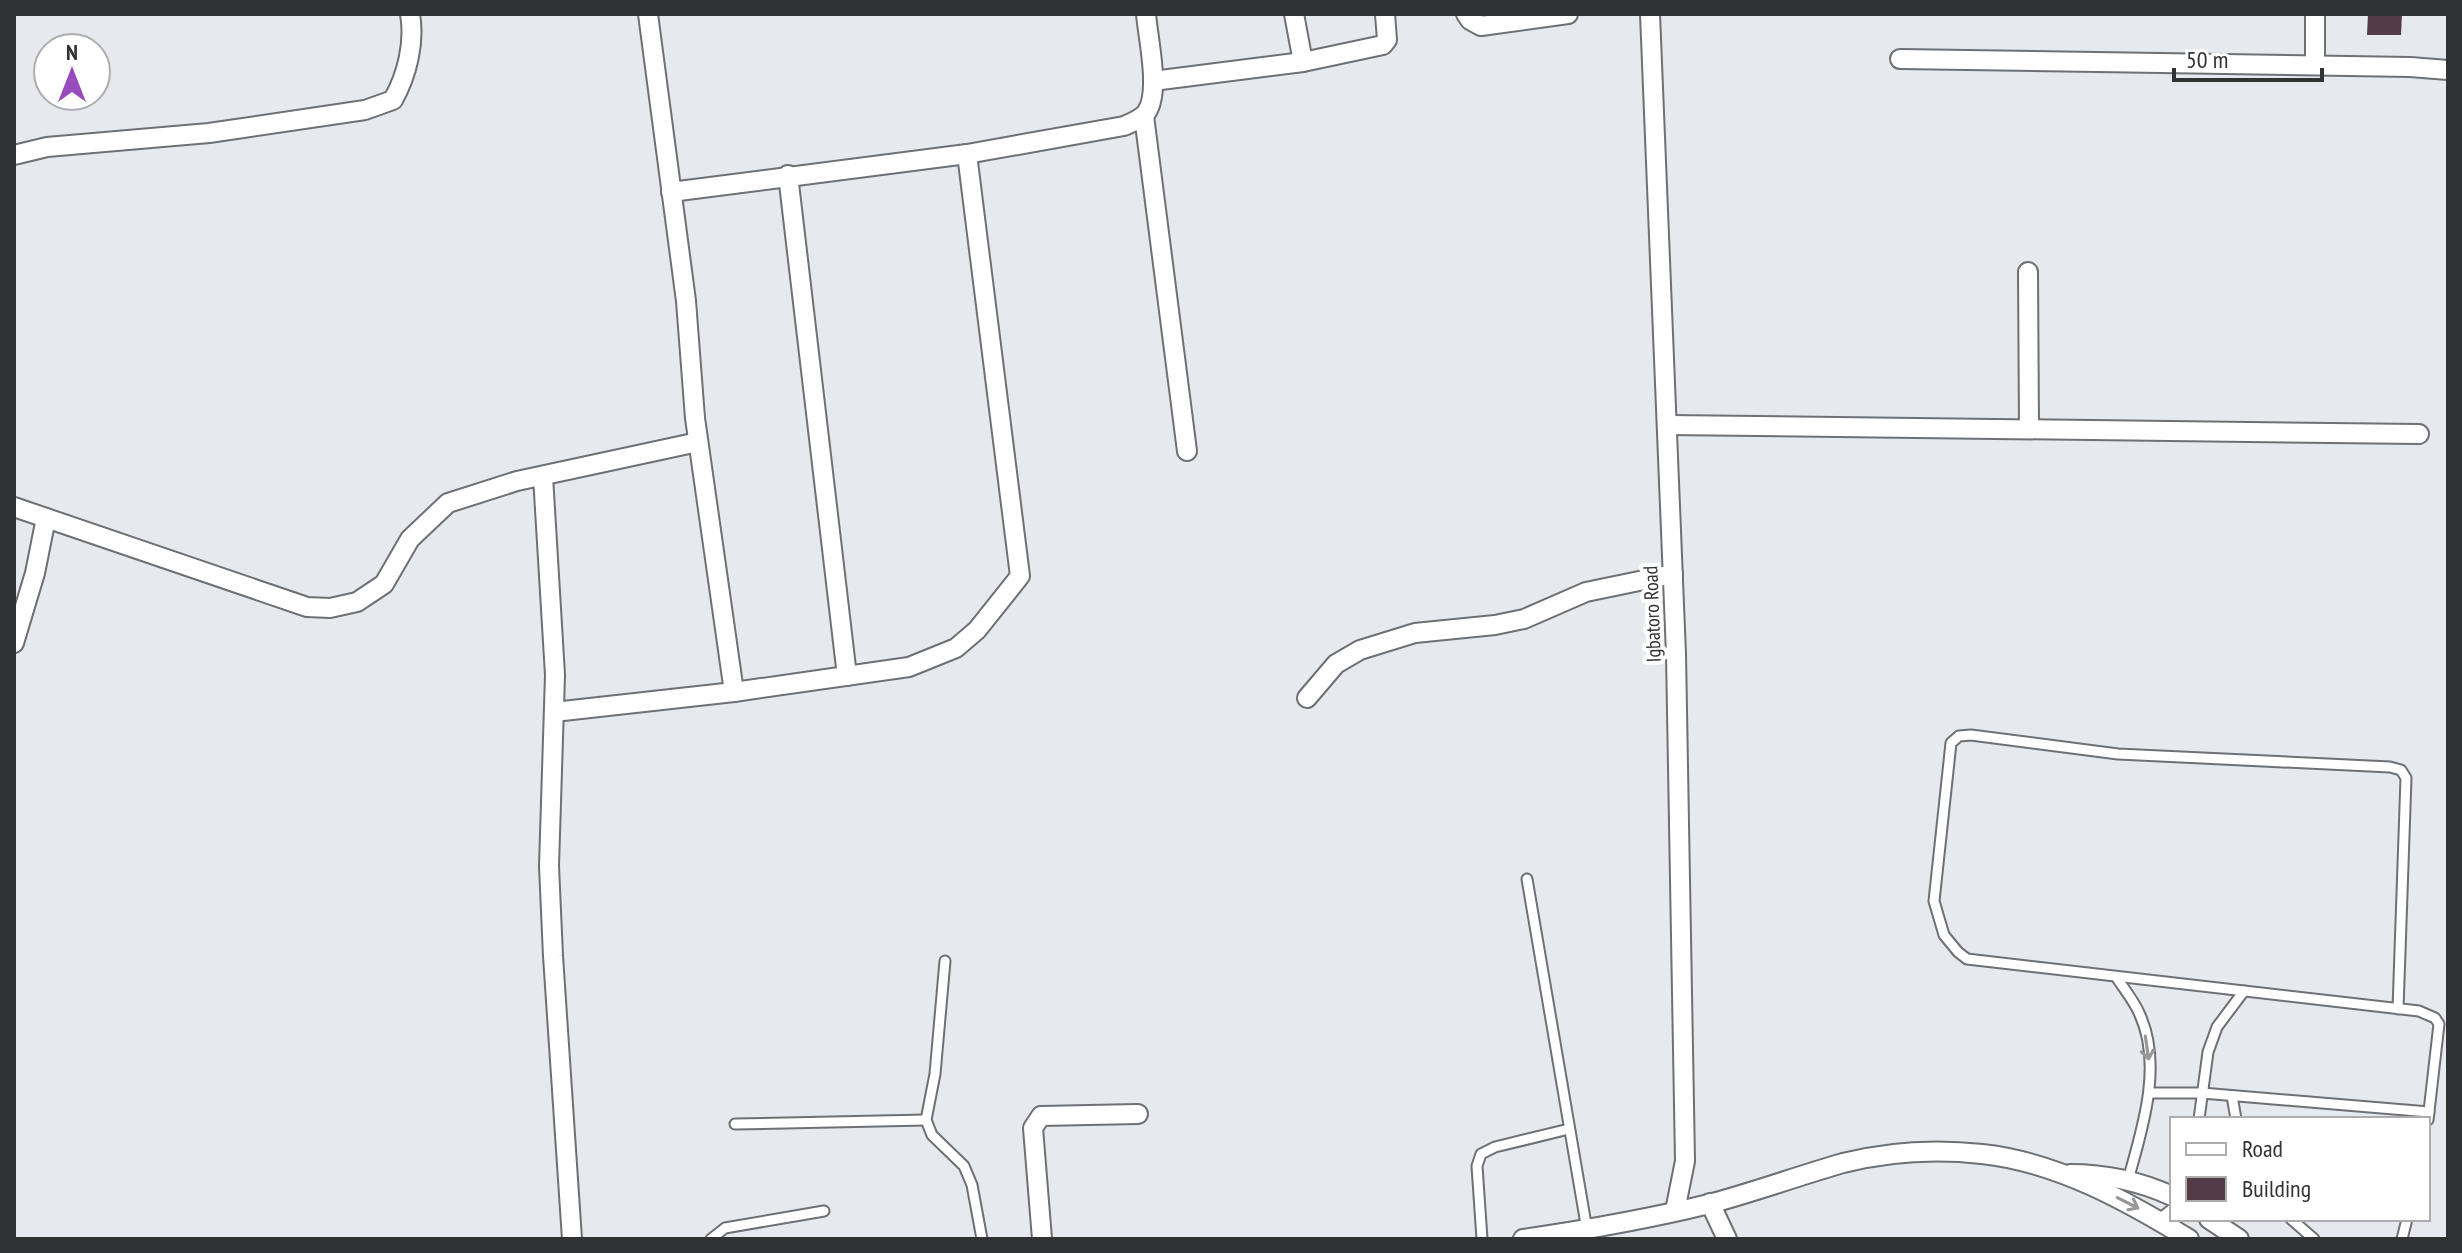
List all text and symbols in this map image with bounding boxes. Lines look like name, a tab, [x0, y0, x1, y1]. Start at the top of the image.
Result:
north arrow	[32, 32, 112, 112]
scale bar	[2174, 32, 2322, 82]
text: N	[66, 38, 78, 66]
text: 50 m	[2186, 44, 2228, 75]
street label: Igbatoro Road	[1637, 565, 1667, 663]
one-way arrow	[2140, 1035, 2155, 1060]
legend	[2170, 1117, 2430, 1221]
text: Road	[2242, 1133, 2283, 1164]
text: Building	[2242, 1173, 2311, 1204]
one-way arrow	[2115, 1196, 2139, 1212]

